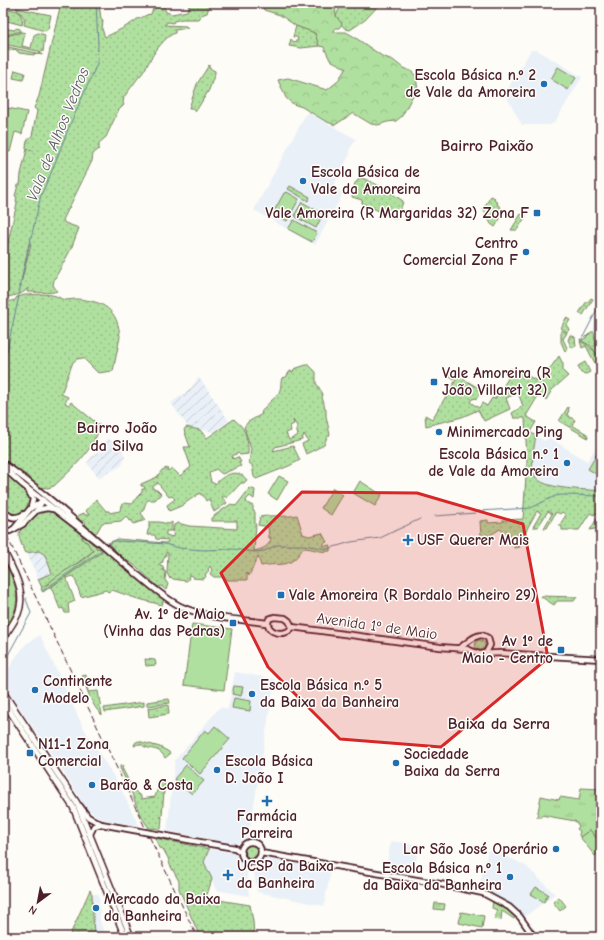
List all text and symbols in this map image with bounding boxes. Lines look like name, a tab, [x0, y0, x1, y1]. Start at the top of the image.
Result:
water label: Vala de Alhos Vedros	[23, 65, 93, 204]
place label: Escola Básica n.º 2 de Vale da Amoreira	[406, 66, 536, 101]
marker: Escola Básica n.º 2 de Vale da Amoreira	[539, 79, 549, 89]
district label: Bairro Paixão	[440, 137, 534, 155]
place label: Escola Básica de Vale da Amoreira	[311, 163, 421, 198]
marker: Escola Básica de Vale da Amoreira	[298, 176, 308, 186]
place label: Vale Amoreira (R Margaridas 32) Zona F	[265, 204, 529, 222]
marker: Vale Amoreira (R Margaridas 32) Zona F	[532, 208, 542, 218]
place label: Centro Comercial Zona F	[403, 234, 518, 269]
marker: Centro Comercial Zona F	[521, 247, 531, 257]
place label: Vale Amoreira (R João Villaret 32)	[442, 364, 551, 399]
marker: Vale Amoreira (R João Villaret 32)	[429, 377, 439, 387]
district label: Bairro João da Silva	[77, 419, 157, 455]
place label: Minimercado Ping	[447, 423, 563, 441]
marker: Minimercado Ping	[434, 427, 444, 437]
place label: Escola Básica n.º 1 de Vale da Amoreira	[429, 445, 559, 480]
marker: Escola Básica n.º 1 de Vale da Amoreira	[562, 458, 572, 468]
place label: USF Querer Mais	[417, 531, 529, 549]
marker: USF Querer Mais	[402, 534, 414, 546]
place label: Vale Amoreira (R Bordalo Pinheiro 29)	[289, 586, 536, 604]
marker: Vale Amoreira (R Bordalo Pinheiro 29)	[276, 590, 286, 600]
place label: Av. 1º de Maio (Vinha das Pedras)	[103, 605, 225, 640]
street label: Avenida 1º de Maio	[315, 609, 439, 643]
marker: Av. 1º de Maio (Vinha das Pedras)	[228, 618, 238, 628]
place label: Av 1º de Maio - Centro	[462, 632, 553, 667]
marker: Av 1º de Maio - Centro	[556, 645, 566, 655]
place label: Continente Modelo	[43, 672, 112, 707]
place label: Escola Básica n.º 5 da Baixa da Banheira	[260, 676, 399, 711]
marker: Continente Modelo	[30, 685, 40, 695]
marker: Escola Básica n.º 5 da Baixa da Banheira	[247, 689, 257, 699]
district label: Baixa da Serra	[448, 715, 550, 733]
place label: N11-1 Zona Comercial	[38, 735, 109, 770]
place label: Sociedade Baixa da Serra	[404, 745, 500, 780]
marker: N11-1 Zona Comercial	[25, 748, 35, 758]
place label: Escola Básica D. João I	[225, 752, 313, 787]
marker: Sociedade Baixa da Serra	[391, 758, 401, 768]
marker: Escola Básica D. João I	[212, 765, 222, 775]
place label: Barão & Costa	[100, 776, 193, 794]
marker: Barão & Costa	[87, 780, 97, 790]
marker: Farmácia Parreira	[262, 796, 272, 806]
place label: Farmácia Parreira	[237, 807, 297, 842]
place label: Lar São José Operário	[403, 840, 548, 858]
marker: Lar São José Operário	[551, 844, 561, 854]
place label: UCSP da Baixa da Banheira	[237, 857, 334, 892]
place label: Escola Básica n.º 1 da Baixa da Banheira	[363, 859, 502, 894]
marker: UCSP da Baixa da Banheira	[222, 869, 234, 881]
marker: Escola Básica n.º 1 da Baixa da Banheira	[505, 872, 515, 882]
north arrow	[18, 882, 58, 922]
place label: Mercado da Baixa da Banheira	[104, 890, 221, 925]
text: N	[26, 903, 39, 917]
marker: Mercado da Baixa da Banheira	[91, 903, 101, 913]

